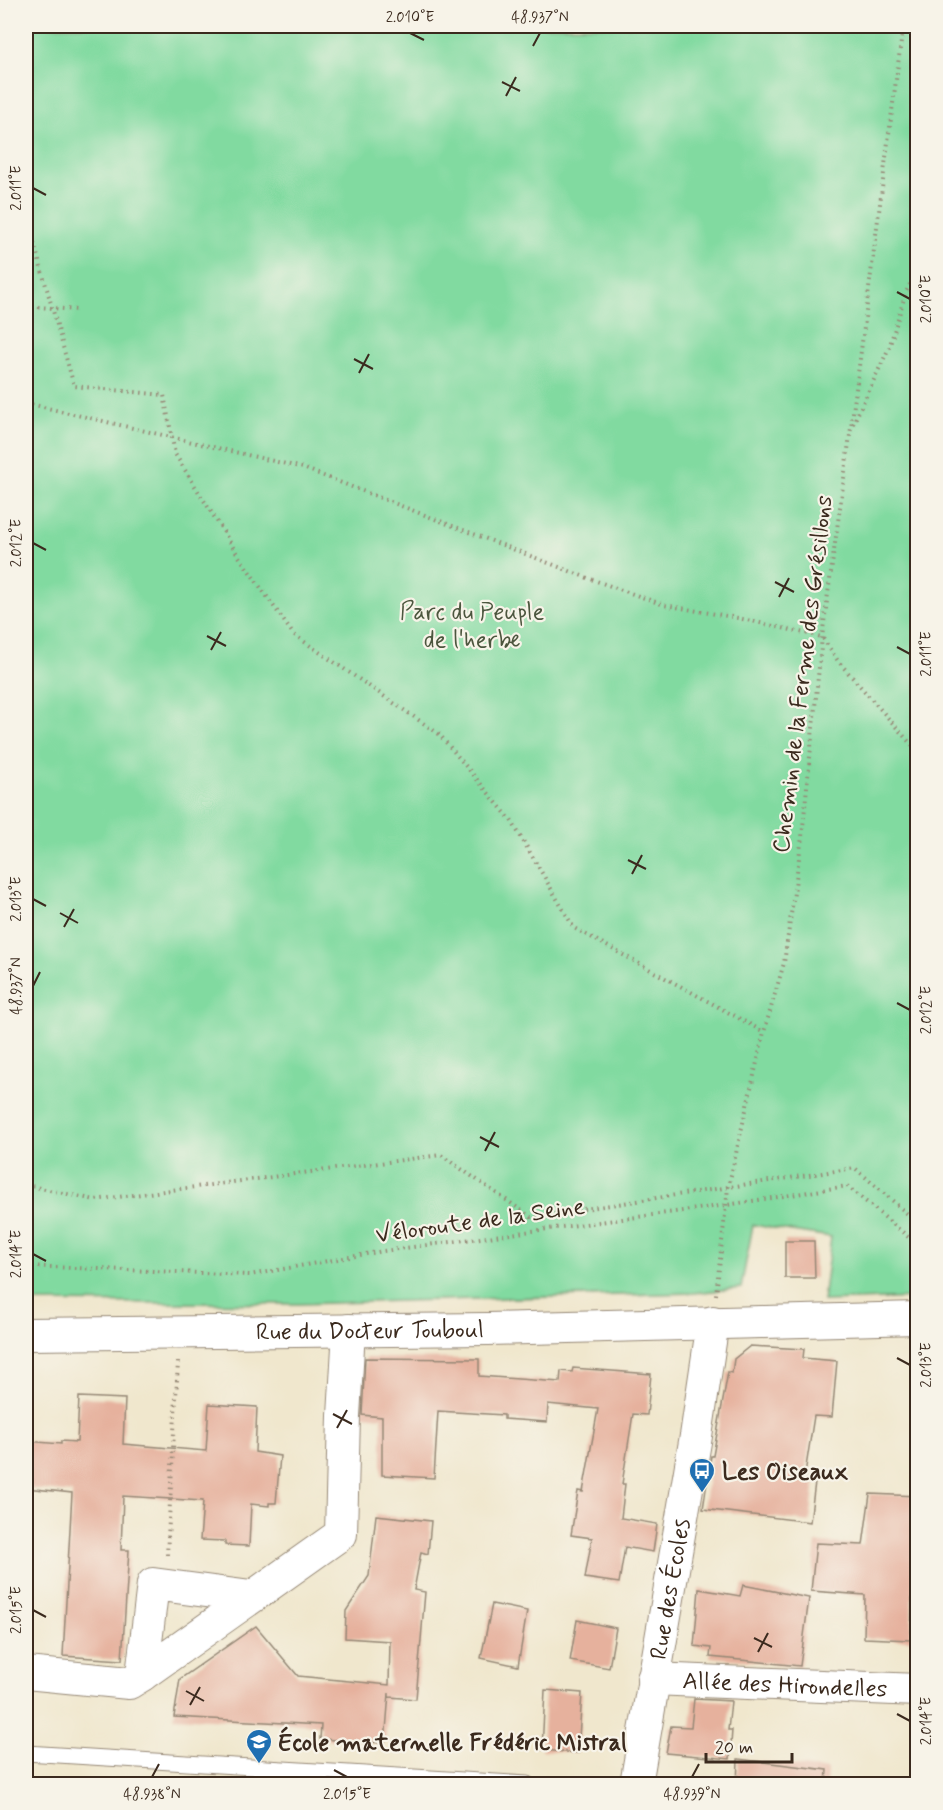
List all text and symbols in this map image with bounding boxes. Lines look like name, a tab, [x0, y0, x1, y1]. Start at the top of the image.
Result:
text: 2.010°E	[386, 8, 435, 28]
text: 48.937°N	[511, 8, 569, 28]
text: 2.011°E	[7, 165, 27, 211]
text: 2.010°E	[917, 274, 937, 323]
street label: Chemin de la Ferme des Grésillons	[766, 493, 841, 855]
text: 2.012°E	[7, 519, 27, 567]
park label: Parc du Peuple de l'herbe	[400, 597, 545, 656]
text: 2.011°E	[917, 631, 937, 677]
text: 2.013°E	[7, 876, 27, 922]
text: 48.937°N	[7, 957, 27, 1015]
text: 2.012°E	[917, 986, 937, 1034]
street label: Véloroute de la Seine	[374, 1191, 587, 1252]
text: 2.014°E	[7, 1230, 27, 1278]
street label: Rue du Docteur Touboul	[256, 1315, 484, 1349]
text: 2.013°E	[917, 1342, 937, 1388]
bus stop icon: Les Oiseaux	[687, 1456, 717, 1494]
place label: Les Oiseaux	[722, 1457, 848, 1488]
street label: Rue des Écoles	[644, 1516, 699, 1662]
text: 2.015°E	[7, 1586, 27, 1634]
street label: Allée des Hirondelles	[682, 1666, 888, 1706]
text: 2.014°E	[917, 1697, 937, 1745]
place label: École maternelle Frédéric Mistral	[278, 1726, 627, 1759]
scale bar	[706, 1726, 792, 1764]
school or university icon: École maternelle Frédéric Mistral	[244, 1727, 274, 1765]
text: 20 m	[715, 1736, 753, 1760]
text: 48.938°N	[123, 1785, 181, 1805]
text: 2.015°E	[323, 1785, 371, 1805]
text: 48.939°N	[663, 1785, 721, 1805]

